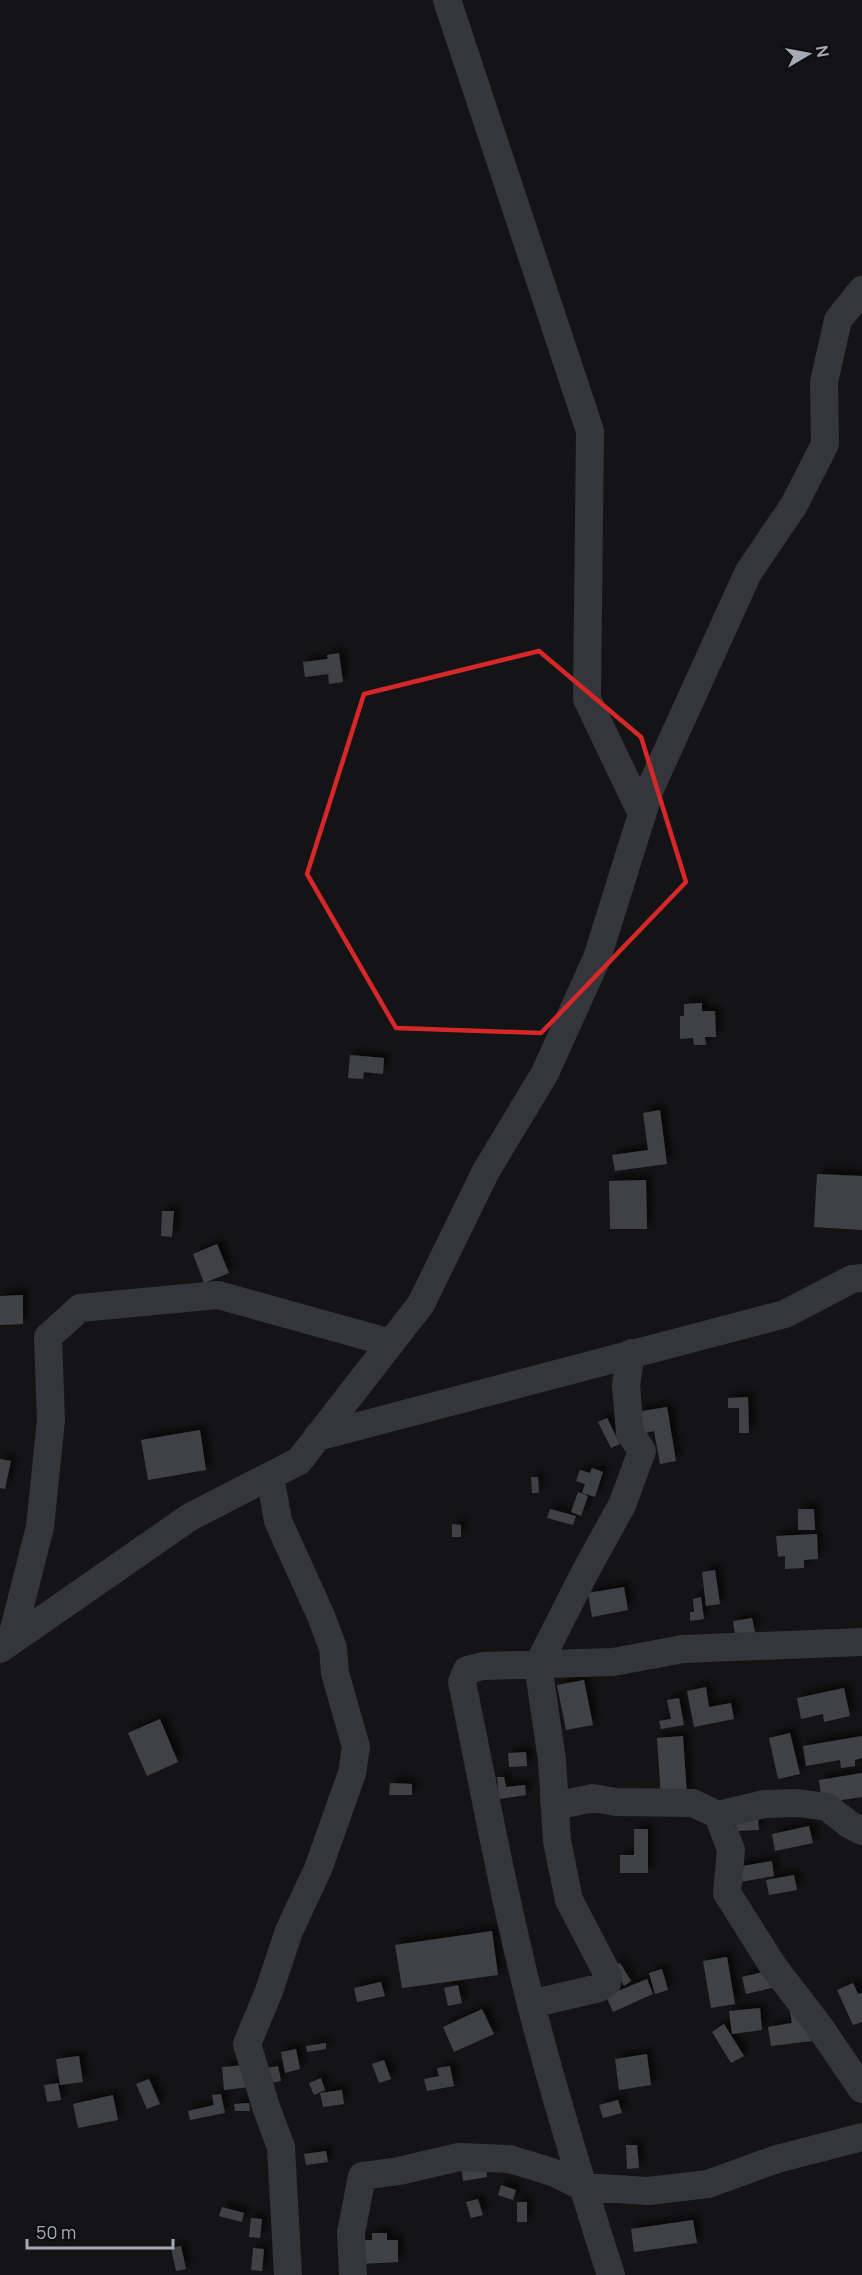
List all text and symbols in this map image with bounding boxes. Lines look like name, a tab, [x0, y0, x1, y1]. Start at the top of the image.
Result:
north arrow	[778, 24, 838, 84]
text: N	[811, 44, 835, 59]
scale bar	[27, 2212, 172, 2250]
text: 50 m	[36, 2220, 76, 2244]

